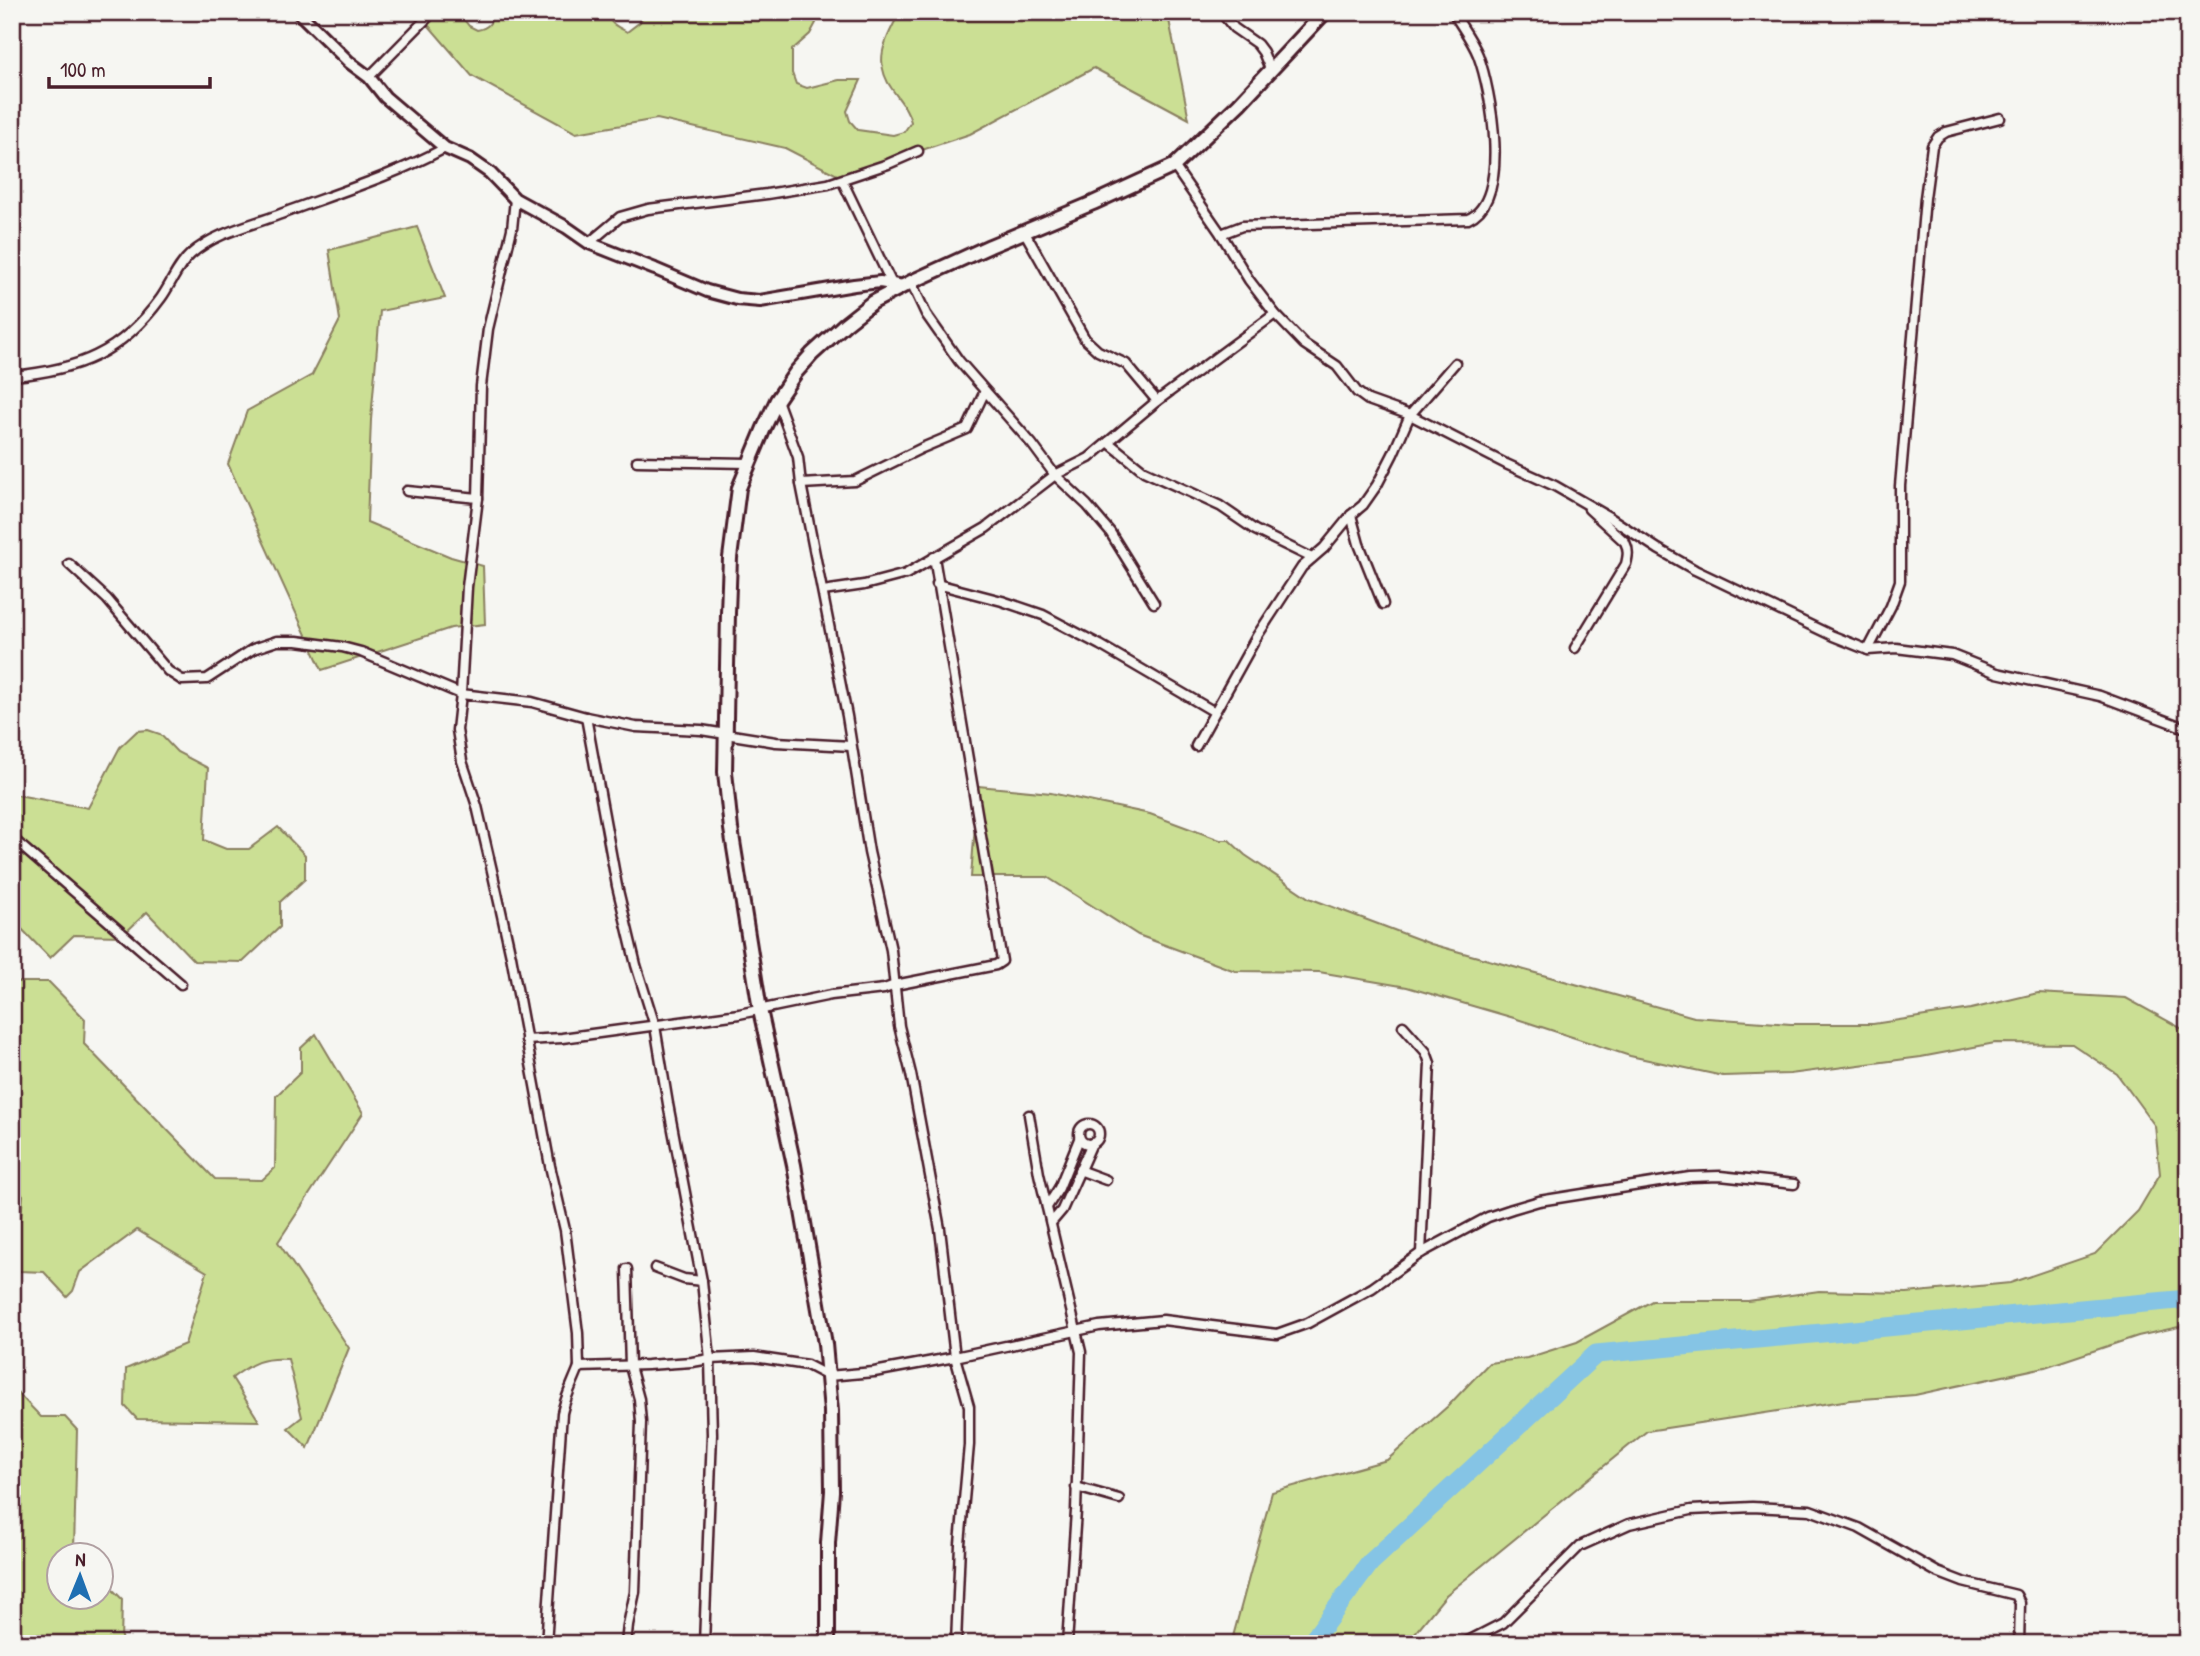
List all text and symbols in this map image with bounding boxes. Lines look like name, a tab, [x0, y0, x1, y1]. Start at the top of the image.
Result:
scale bar	[49, 46, 210, 90]
text: 100 m	[60, 55, 106, 84]
north arrow	[46, 1540, 116, 1610]
text: N	[75, 1546, 86, 1572]

